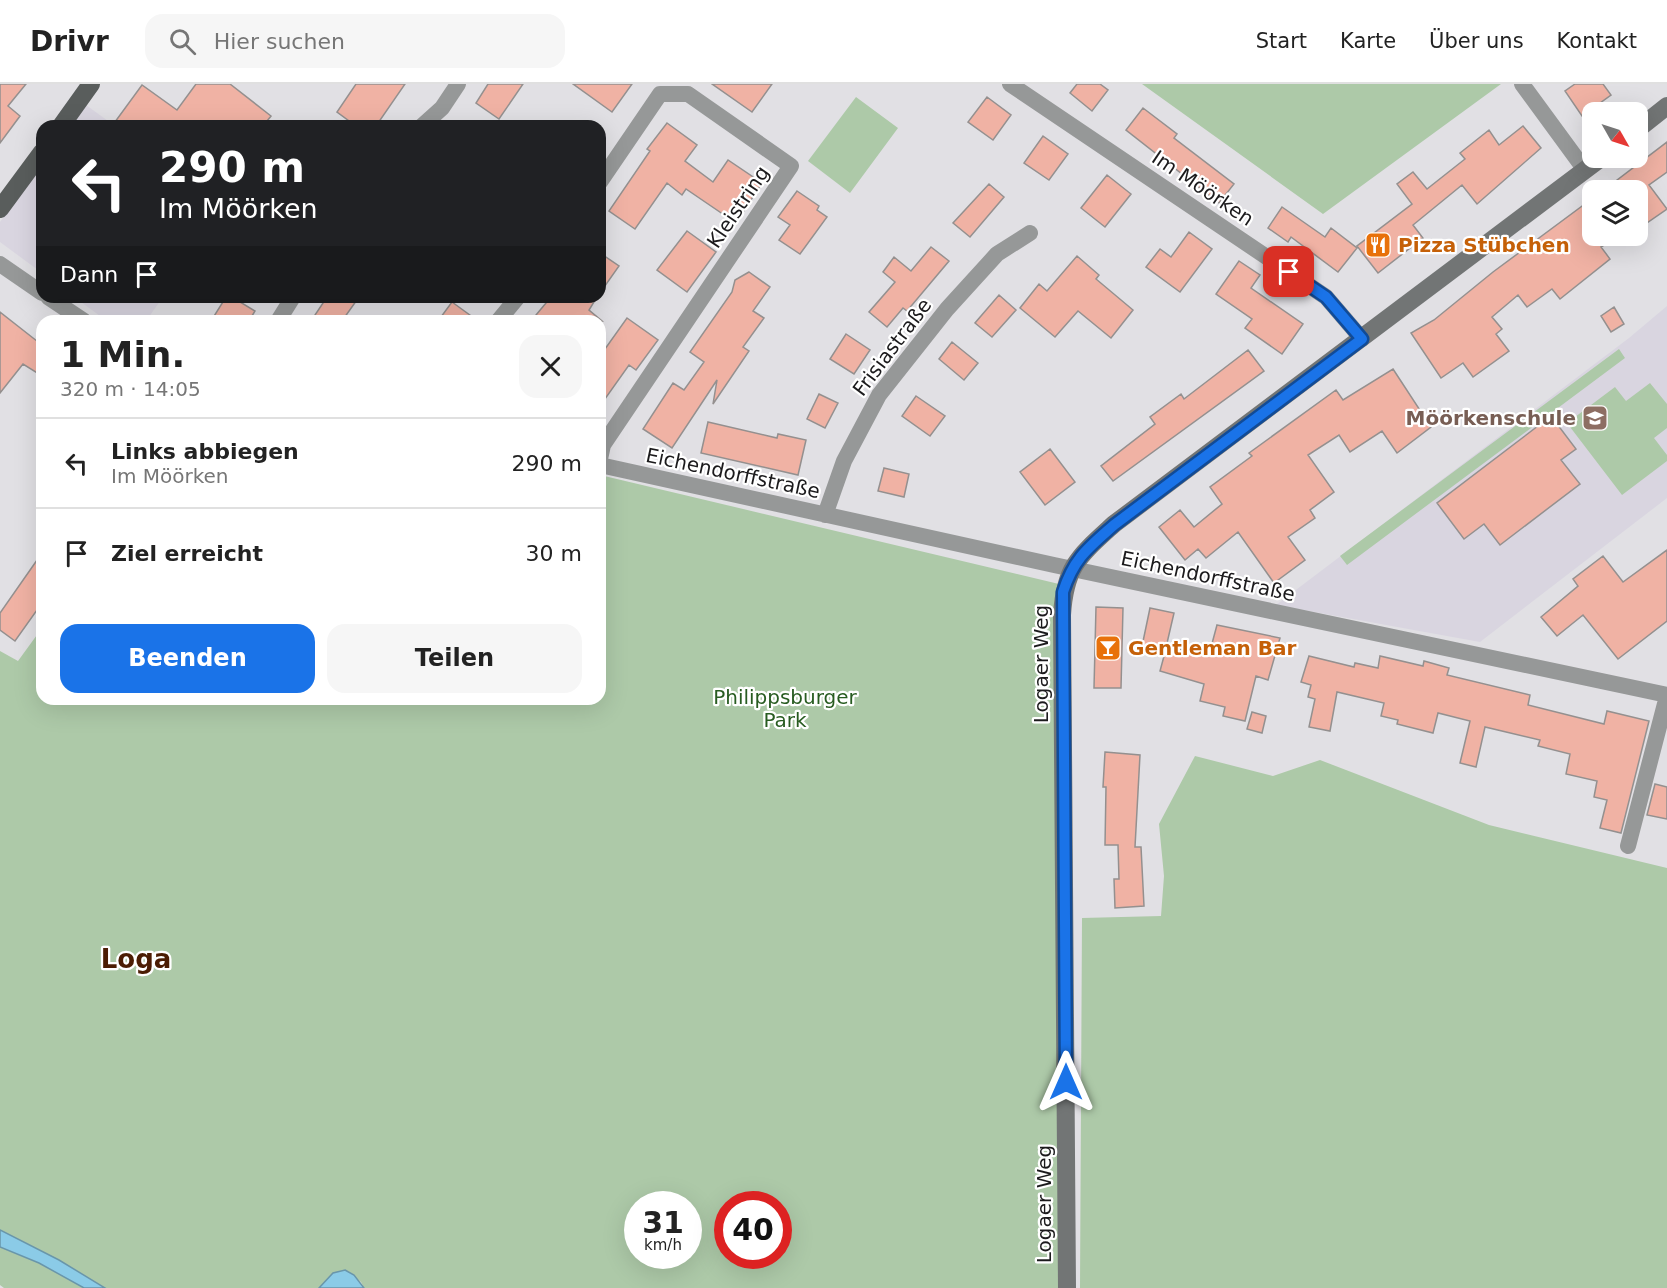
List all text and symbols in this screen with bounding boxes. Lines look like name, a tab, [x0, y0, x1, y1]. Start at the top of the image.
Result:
search box	[145, 14, 565, 68]
text: Drivr	[30, 25, 109, 58]
icon: search	[166, 25, 199, 58]
text: Hier suchen	[214, 29, 345, 54]
text: Start	[1256, 29, 1307, 53]
text: Karte	[1340, 29, 1396, 53]
text: Über uns	[1429, 29, 1524, 53]
text: Kontakt	[1557, 29, 1637, 53]
north arrow	[1582, 102, 1648, 168]
map controls	[1582, 102, 1648, 246]
text: 290 m	[159, 143, 305, 192]
icon: left	[60, 144, 138, 222]
street label: Im Möörken	[1148, 145, 1258, 231]
street label: Kleistring	[702, 161, 774, 253]
button: layers	[1582, 180, 1648, 246]
text: Im Möörken	[159, 193, 318, 224]
restaurant icon: Pizza Stübchen	[1363, 230, 1393, 260]
place label: Pizza Stübchen	[1398, 233, 1570, 257]
pin	[1263, 246, 1314, 297]
icon: arrive	[1272, 255, 1305, 288]
icon: arrive	[130, 258, 163, 291]
text: Dann	[60, 262, 118, 287]
street label: Frisiastraße	[848, 294, 936, 400]
text: 1 Min.	[60, 334, 185, 375]
button: close	[519, 335, 582, 398]
text: 320 m · 14:05	[60, 377, 201, 401]
school or university icon: Möörkenschule	[1580, 403, 1610, 433]
place label: Möörkenschule	[1406, 406, 1576, 430]
text: Links abbiegen	[111, 439, 299, 464]
street label: Eichendorffstraße	[644, 443, 822, 503]
icon: left	[60, 447, 93, 480]
text: 290 m	[512, 451, 582, 476]
text: Im Möörken	[111, 464, 229, 488]
icon: arrive	[60, 537, 93, 570]
text: Ziel erreicht	[111, 541, 263, 566]
text: 30 m	[526, 541, 582, 566]
street label: Eichendorffstraße	[1119, 546, 1297, 606]
street label: Logaer Weg	[1029, 605, 1053, 723]
button: Beenden	[60, 624, 315, 693]
button: Teilen	[327, 624, 582, 693]
bar icon: Gentleman Bar	[1093, 633, 1123, 663]
place label: Gentleman Bar	[1128, 636, 1296, 660]
park label: Philippsburger Park	[713, 685, 858, 732]
district label: Loga	[101, 944, 171, 974]
position arrow	[1034, 1050, 1098, 1114]
street label: Logaer Weg	[1032, 1145, 1056, 1263]
speed limit sign: 40	[714, 1191, 792, 1269]
text: 31	[642, 1205, 684, 1240]
text: km/h	[644, 1236, 682, 1254]

